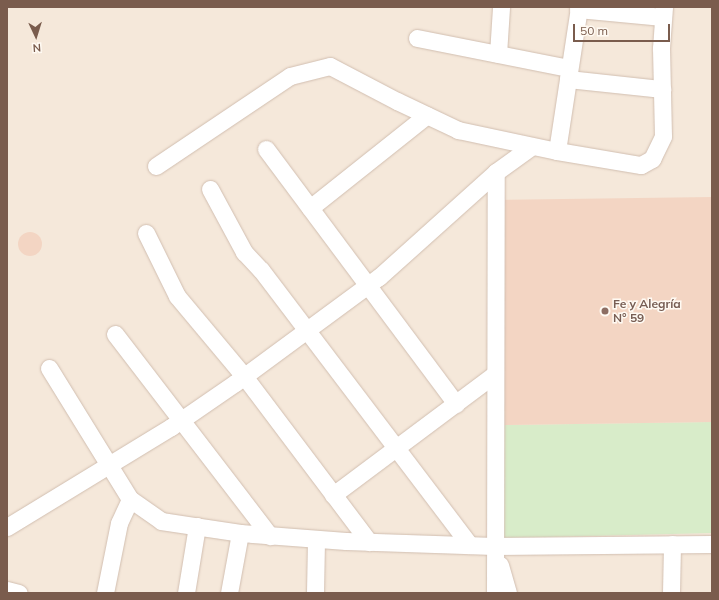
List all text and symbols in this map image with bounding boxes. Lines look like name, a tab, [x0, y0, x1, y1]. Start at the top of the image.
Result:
north arrow	[16, 16, 56, 56]
scale bar	[575, 16, 672, 42]
text: 50 m	[580, 23, 608, 38]
text: N	[32, 41, 41, 55]
place label: Fe y Alegría N° 59	[613, 297, 681, 325]
marker: Fe y Alegría N° 59	[600, 306, 610, 316]

